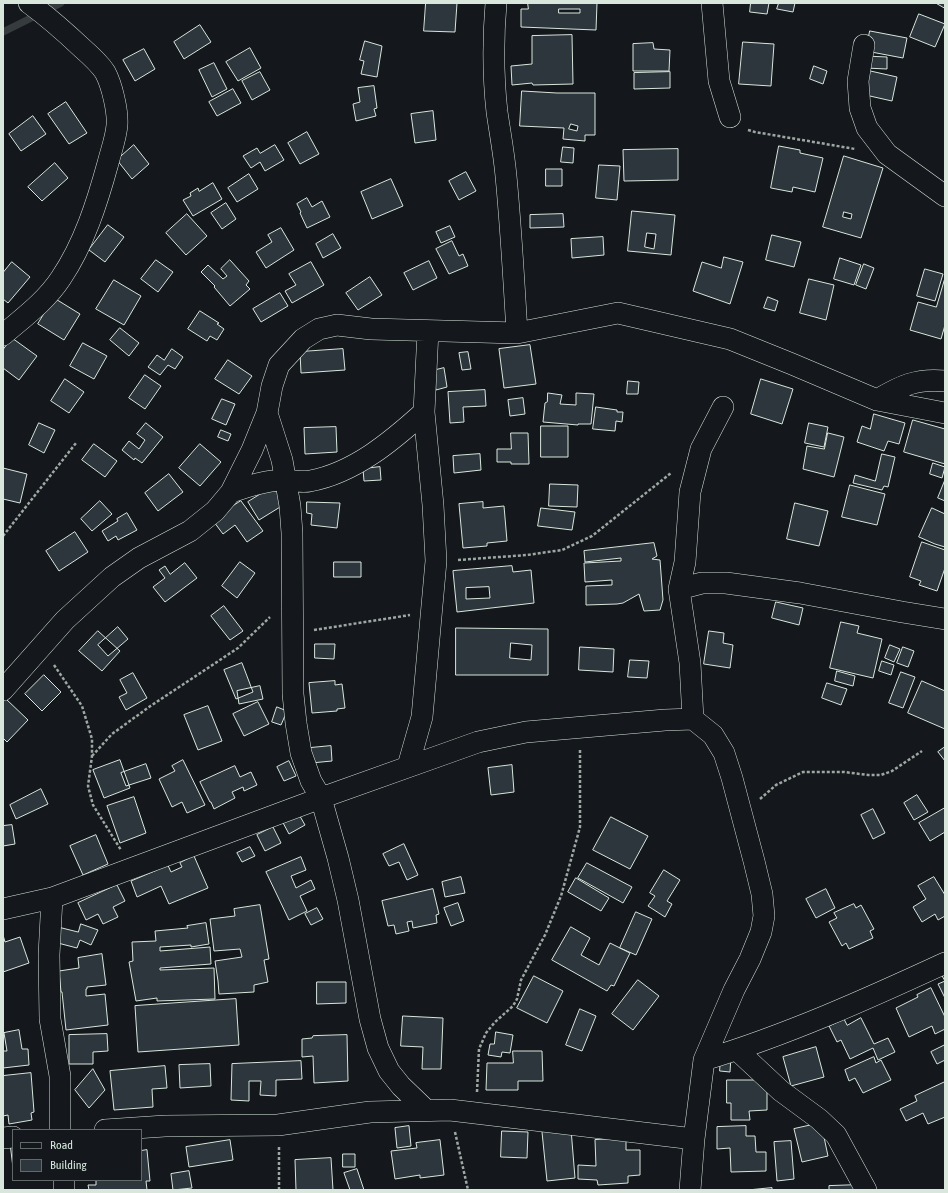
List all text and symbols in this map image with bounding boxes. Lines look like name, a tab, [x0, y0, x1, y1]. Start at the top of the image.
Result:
legend	[12, 1129, 142, 1181]
text: Road	[50, 1138, 73, 1152]
text: Building	[50, 1158, 87, 1172]

